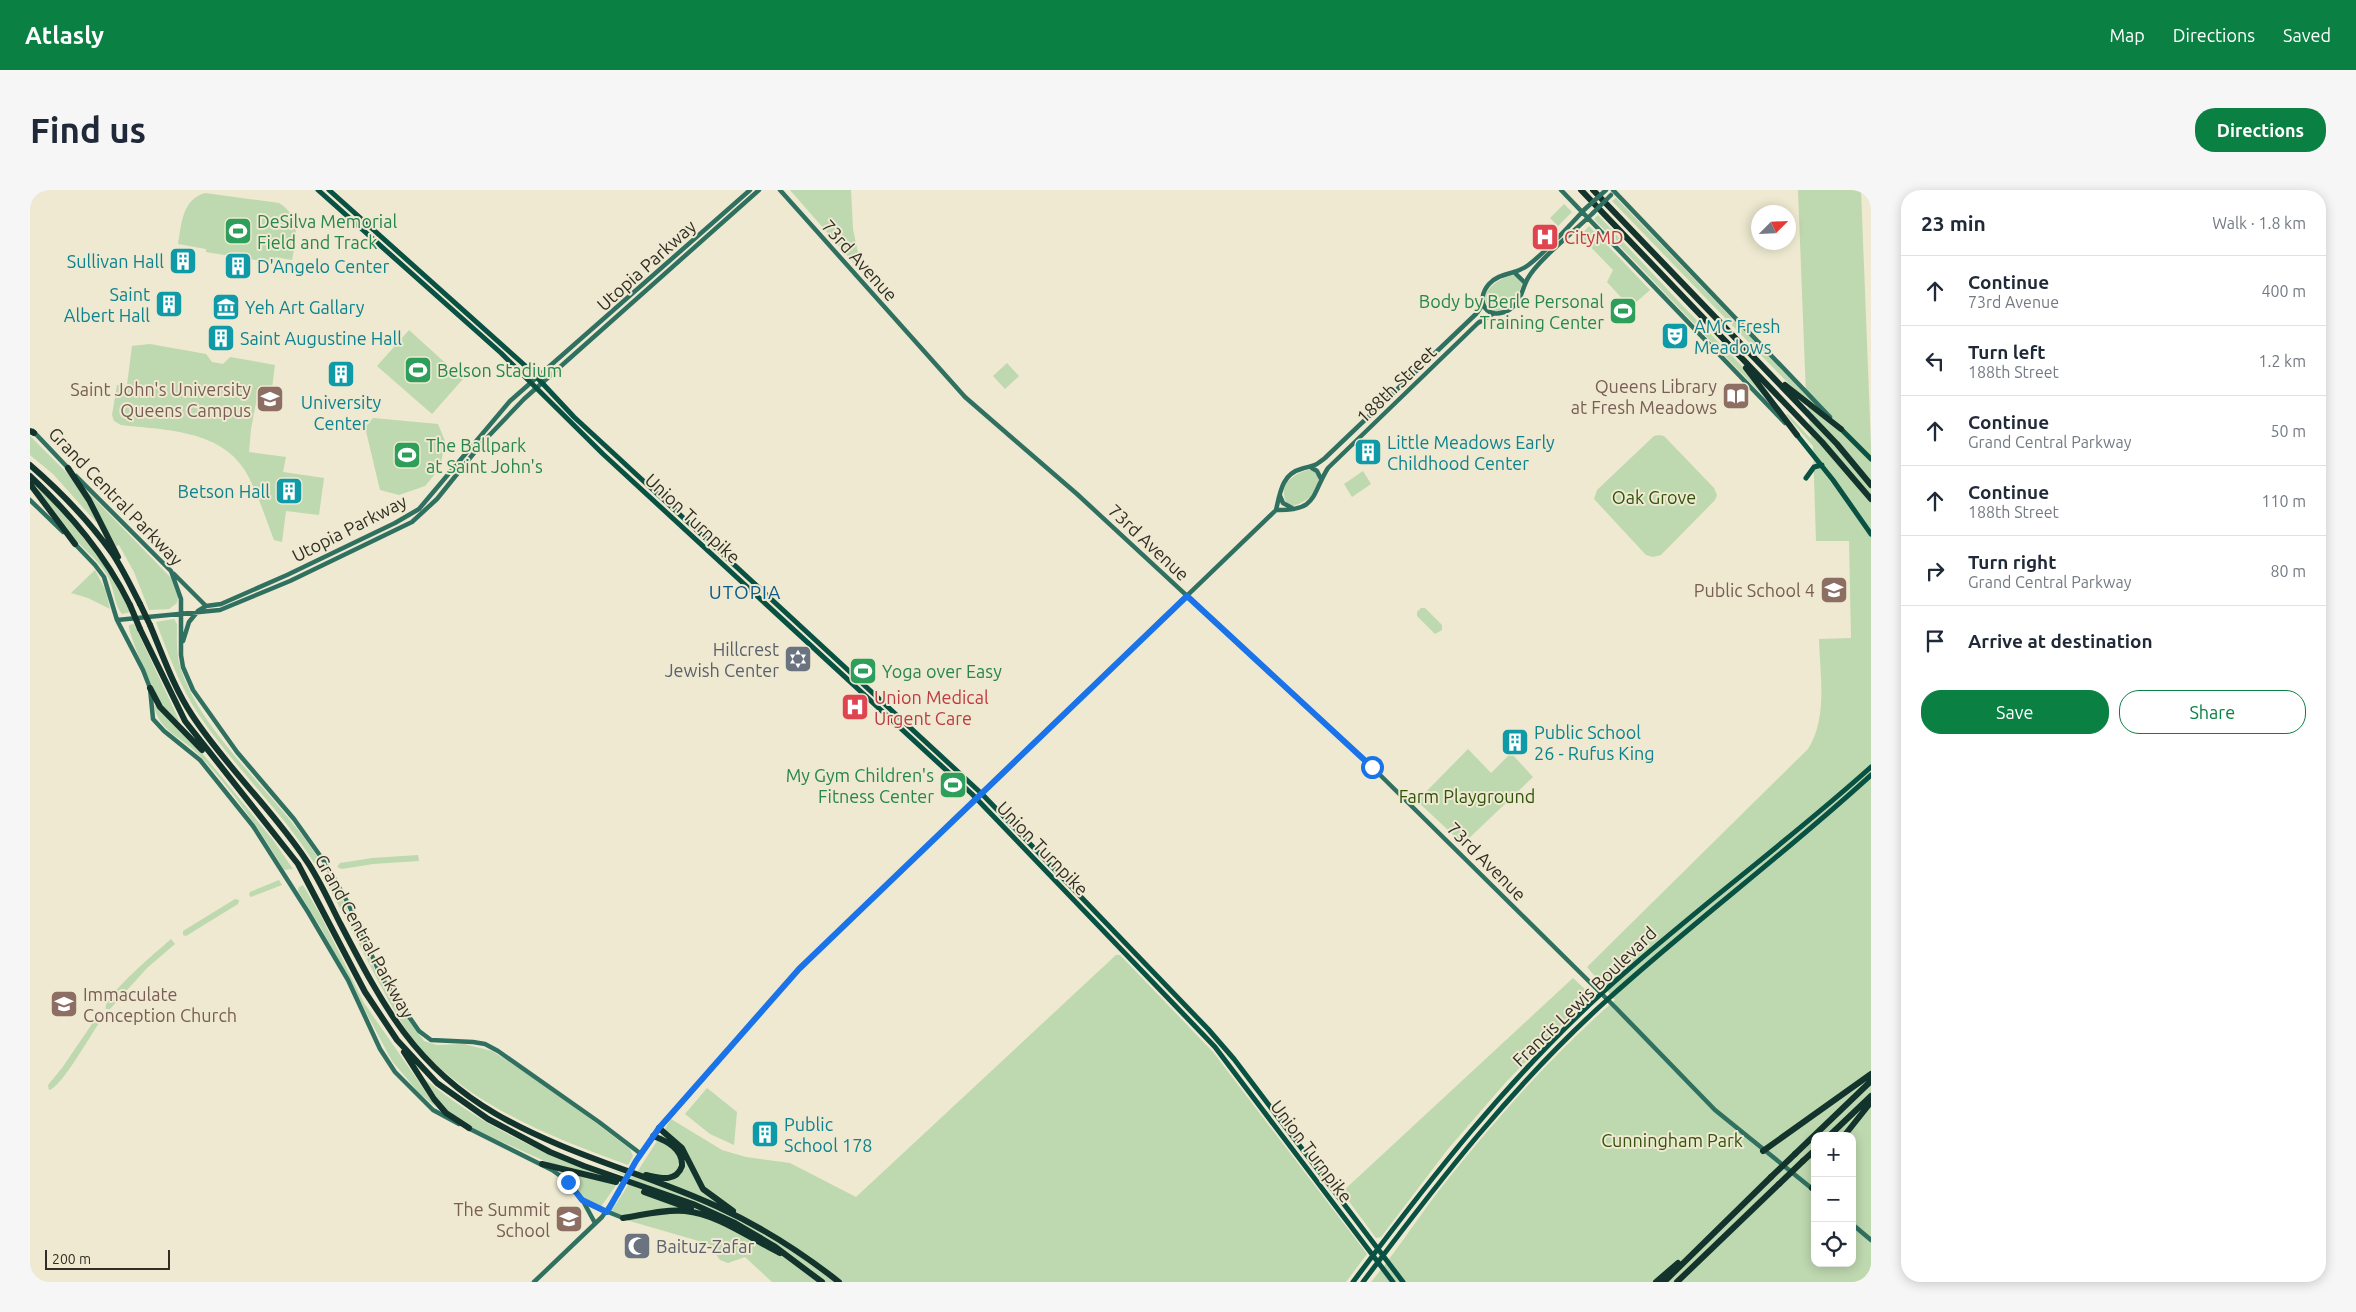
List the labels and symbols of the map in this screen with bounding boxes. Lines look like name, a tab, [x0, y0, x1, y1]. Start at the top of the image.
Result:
north arrow	[1751, 205, 1796, 250]
place label: DeSilva Memorial Field and Track	[257, 211, 397, 252]
street label: Utopia Parkway	[593, 215, 700, 315]
street label: 73rd Avenue	[818, 215, 902, 305]
sports icon: DeSilva Memorial Field and Track	[223, 216, 253, 246]
hospital icon: CityMD	[1530, 222, 1560, 252]
place label: CityMD	[1564, 227, 1624, 247]
building icon: Sullivan Hall	[168, 246, 198, 276]
place label: Sullivan Hall	[67, 251, 164, 271]
building icon: D'Angelo Center	[223, 251, 253, 281]
place label: D'Angelo Center	[257, 256, 389, 276]
place label: Saint Albert Hall	[64, 284, 150, 325]
building icon: Saint Albert Hall	[154, 289, 184, 319]
place label: Body by Berle Personal Training Center	[1419, 291, 1604, 332]
museum icon: Yeh Art Gallary	[211, 292, 241, 322]
sports icon: Body by Berle Personal Training Center	[1608, 296, 1638, 326]
place label: Yeh Art Gallary	[245, 297, 365, 317]
place label: AMC Fresh Meadows	[1694, 316, 1781, 357]
theatre icon: AMC Fresh Meadows	[1660, 321, 1690, 351]
building icon: Saint Augustine Hall	[206, 323, 236, 353]
place label: Saint Augustine Hall	[240, 328, 402, 348]
street label: 188th Street	[1352, 341, 1440, 427]
sports icon: Belson Stadium	[403, 355, 433, 385]
building icon: University Center	[326, 359, 356, 389]
place label: Belson Stadium	[437, 360, 562, 380]
place label: Queens Library at Fresh Meadows	[1571, 376, 1717, 417]
place label: Saint John's University Queens Campus	[70, 379, 251, 421]
library icon: Queens Library at Fresh Meadows	[1721, 381, 1751, 411]
school or university icon: Saint John's University Queens Campus	[255, 384, 285, 414]
place label: University Center	[301, 392, 382, 433]
street label: Grand Central Parkway	[45, 423, 187, 569]
place label: Little Meadows Early Childhood Center	[1387, 432, 1555, 473]
place label: The Ballpark at Saint John's	[426, 435, 543, 476]
building icon: Little Meadows Early Childhood Center	[1353, 437, 1383, 467]
sports icon: The Ballpark at Saint John's	[392, 440, 422, 470]
street label: Union Turnpike	[641, 469, 745, 567]
building icon: Betson Hall	[274, 476, 304, 506]
place label: Betson Hall	[178, 481, 270, 501]
park label: Oak Grove	[1612, 487, 1696, 507]
street label: Utopia Parkway	[288, 490, 410, 565]
street label: 73rd Avenue	[1105, 500, 1193, 584]
school or university icon: Public School 4	[1819, 575, 1849, 605]
place label: Public School 4	[1694, 580, 1815, 600]
district label: UTOPIA	[709, 581, 781, 603]
place label: Hillcrest Jewish Center	[665, 639, 779, 680]
synagogue icon: Hillcrest Jewish Center	[783, 644, 813, 674]
sports icon: Yoga over Easy	[848, 656, 878, 686]
place label: Yoga over Easy	[882, 661, 1002, 681]
place label: Union Medical Urgent Care	[874, 687, 989, 728]
hospital icon: Union Medical Urgent Care	[840, 692, 870, 722]
place label: Public School 26 - Rufus King	[1534, 722, 1655, 763]
building icon: Public School 26 - Rufus King	[1500, 727, 1530, 757]
route start	[1361, 756, 1384, 779]
place label: My Gym Children's Fitness Center	[786, 765, 934, 806]
sports icon: My Gym Children's Fitness Center	[938, 770, 968, 800]
park label: Farm Playground	[1399, 786, 1535, 806]
street label: Union Turnpike	[993, 797, 1093, 899]
street label: 73rd Avenue	[1444, 818, 1530, 904]
street label: Grand Central Parkway	[312, 851, 418, 1021]
street label: Francis Lewis Boulevard	[1508, 922, 1660, 1070]
place label: Immaculate Conception Church	[83, 984, 237, 1025]
school or university icon: Immaculate Conception Church	[49, 989, 79, 1019]
street label: Union Turnpike	[1267, 1096, 1357, 1206]
place label: Public School 178	[784, 1114, 872, 1155]
building icon: Public School 178	[750, 1119, 780, 1149]
park label: Cunningham Park	[1601, 1130, 1743, 1150]
route end	[557, 1171, 580, 1194]
place label: The Summit School	[453, 1199, 550, 1240]
school or university icon: The Summit School	[554, 1204, 584, 1234]
mosque icon: Baituz-Zafar	[622, 1231, 652, 1261]
place label: Baituz-Zafar	[656, 1236, 754, 1256]
scale bar	[45, 1247, 170, 1270]

